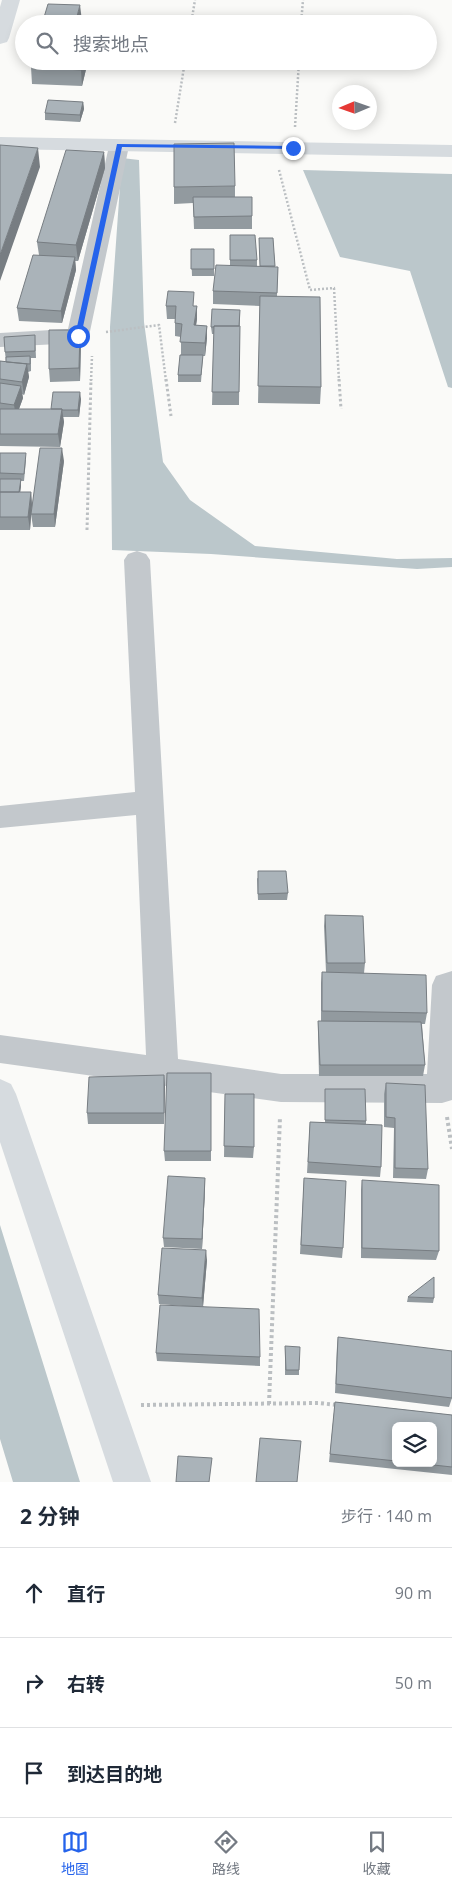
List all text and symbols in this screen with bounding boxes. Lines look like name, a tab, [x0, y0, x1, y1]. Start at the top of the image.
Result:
search box	[15, 15, 437, 70]
icon: search	[33, 29, 61, 57]
text: 搜索地点	[73, 31, 149, 57]
north arrow	[332, 85, 377, 130]
route end	[282, 137, 305, 160]
route start	[67, 325, 90, 348]
map controls	[392, 1422, 437, 1467]
button: layers	[392, 1422, 437, 1467]
text: 2 分钟	[20, 1502, 79, 1530]
text: 步行 · 140 m	[341, 1505, 432, 1527]
icon: ahead	[20, 1579, 48, 1607]
text: 直行	[67, 1581, 105, 1607]
text: 90 m	[395, 1582, 432, 1604]
icon: right	[20, 1669, 48, 1697]
text: 右转	[67, 1671, 105, 1697]
text: 50 m	[395, 1672, 432, 1694]
icon: arrive	[20, 1759, 48, 1787]
text: 到达目的地	[67, 1761, 162, 1787]
tab: 地图	[61, 1828, 89, 1878]
tab: 路线	[212, 1828, 240, 1878]
tab: 收藏	[363, 1828, 391, 1878]

